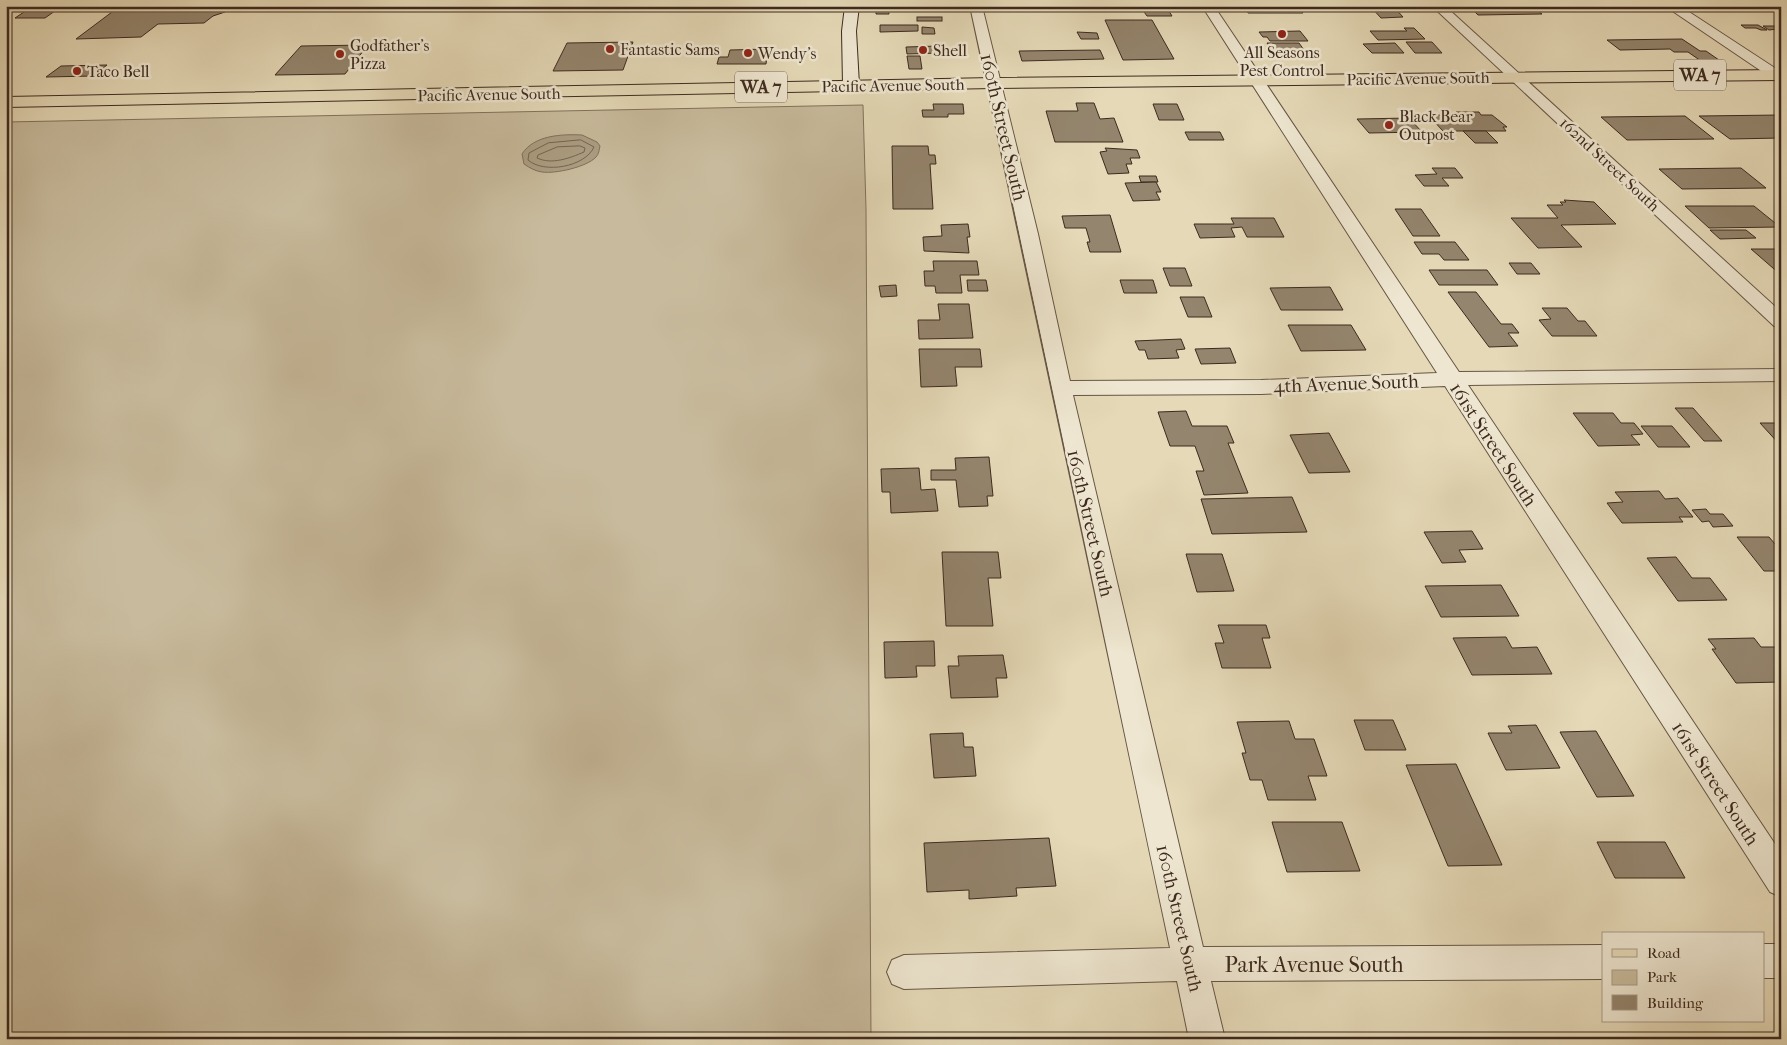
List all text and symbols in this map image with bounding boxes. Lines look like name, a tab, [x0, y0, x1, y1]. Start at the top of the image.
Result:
marker: All Seasons Pest Control	[1276, 28, 1288, 40]
place label: Godfather's Pizza	[350, 36, 429, 73]
place label: Fantastic Sams	[620, 40, 720, 59]
place label: Shell	[933, 41, 967, 60]
marker: Fantastic Sams	[604, 43, 616, 55]
place label: All Seasons Pest Control	[1239, 43, 1325, 80]
place label: Wendy's	[757, 44, 816, 63]
marker: Shell	[917, 44, 929, 56]
marker: Wendy's	[742, 47, 754, 59]
marker: Godfather's Pizza	[334, 48, 346, 60]
street label: 160th Street South	[975, 51, 1031, 203]
road number: WA 7	[1674, 60, 1726, 90]
place label: Taco Bell	[87, 62, 150, 81]
marker: Taco Bell	[71, 65, 83, 77]
street label: Pacific Avenue South	[1346, 68, 1490, 89]
road number: WA 7	[735, 72, 787, 102]
street label: Pacific Avenue South	[821, 75, 965, 96]
street label: Pacific Avenue South	[417, 84, 561, 105]
place label: Black Bear Outpost	[1399, 107, 1473, 144]
street label: 162nd Street South	[1556, 113, 1663, 215]
marker: Black Bear Outpost	[1383, 119, 1395, 131]
street label: 4th Avenue South	[1273, 370, 1419, 398]
street label: 161st Street South	[1445, 379, 1542, 511]
street label: 160th Street South	[1062, 447, 1118, 599]
street label: 161st Street South	[1667, 718, 1764, 850]
street label: 160th Street South	[1151, 842, 1207, 994]
legend	[1602, 932, 1764, 1022]
text: Road	[1647, 944, 1681, 962]
street label: Park Avenue South	[1224, 952, 1404, 978]
text: Park	[1647, 968, 1677, 986]
text: Building	[1647, 994, 1704, 1012]

